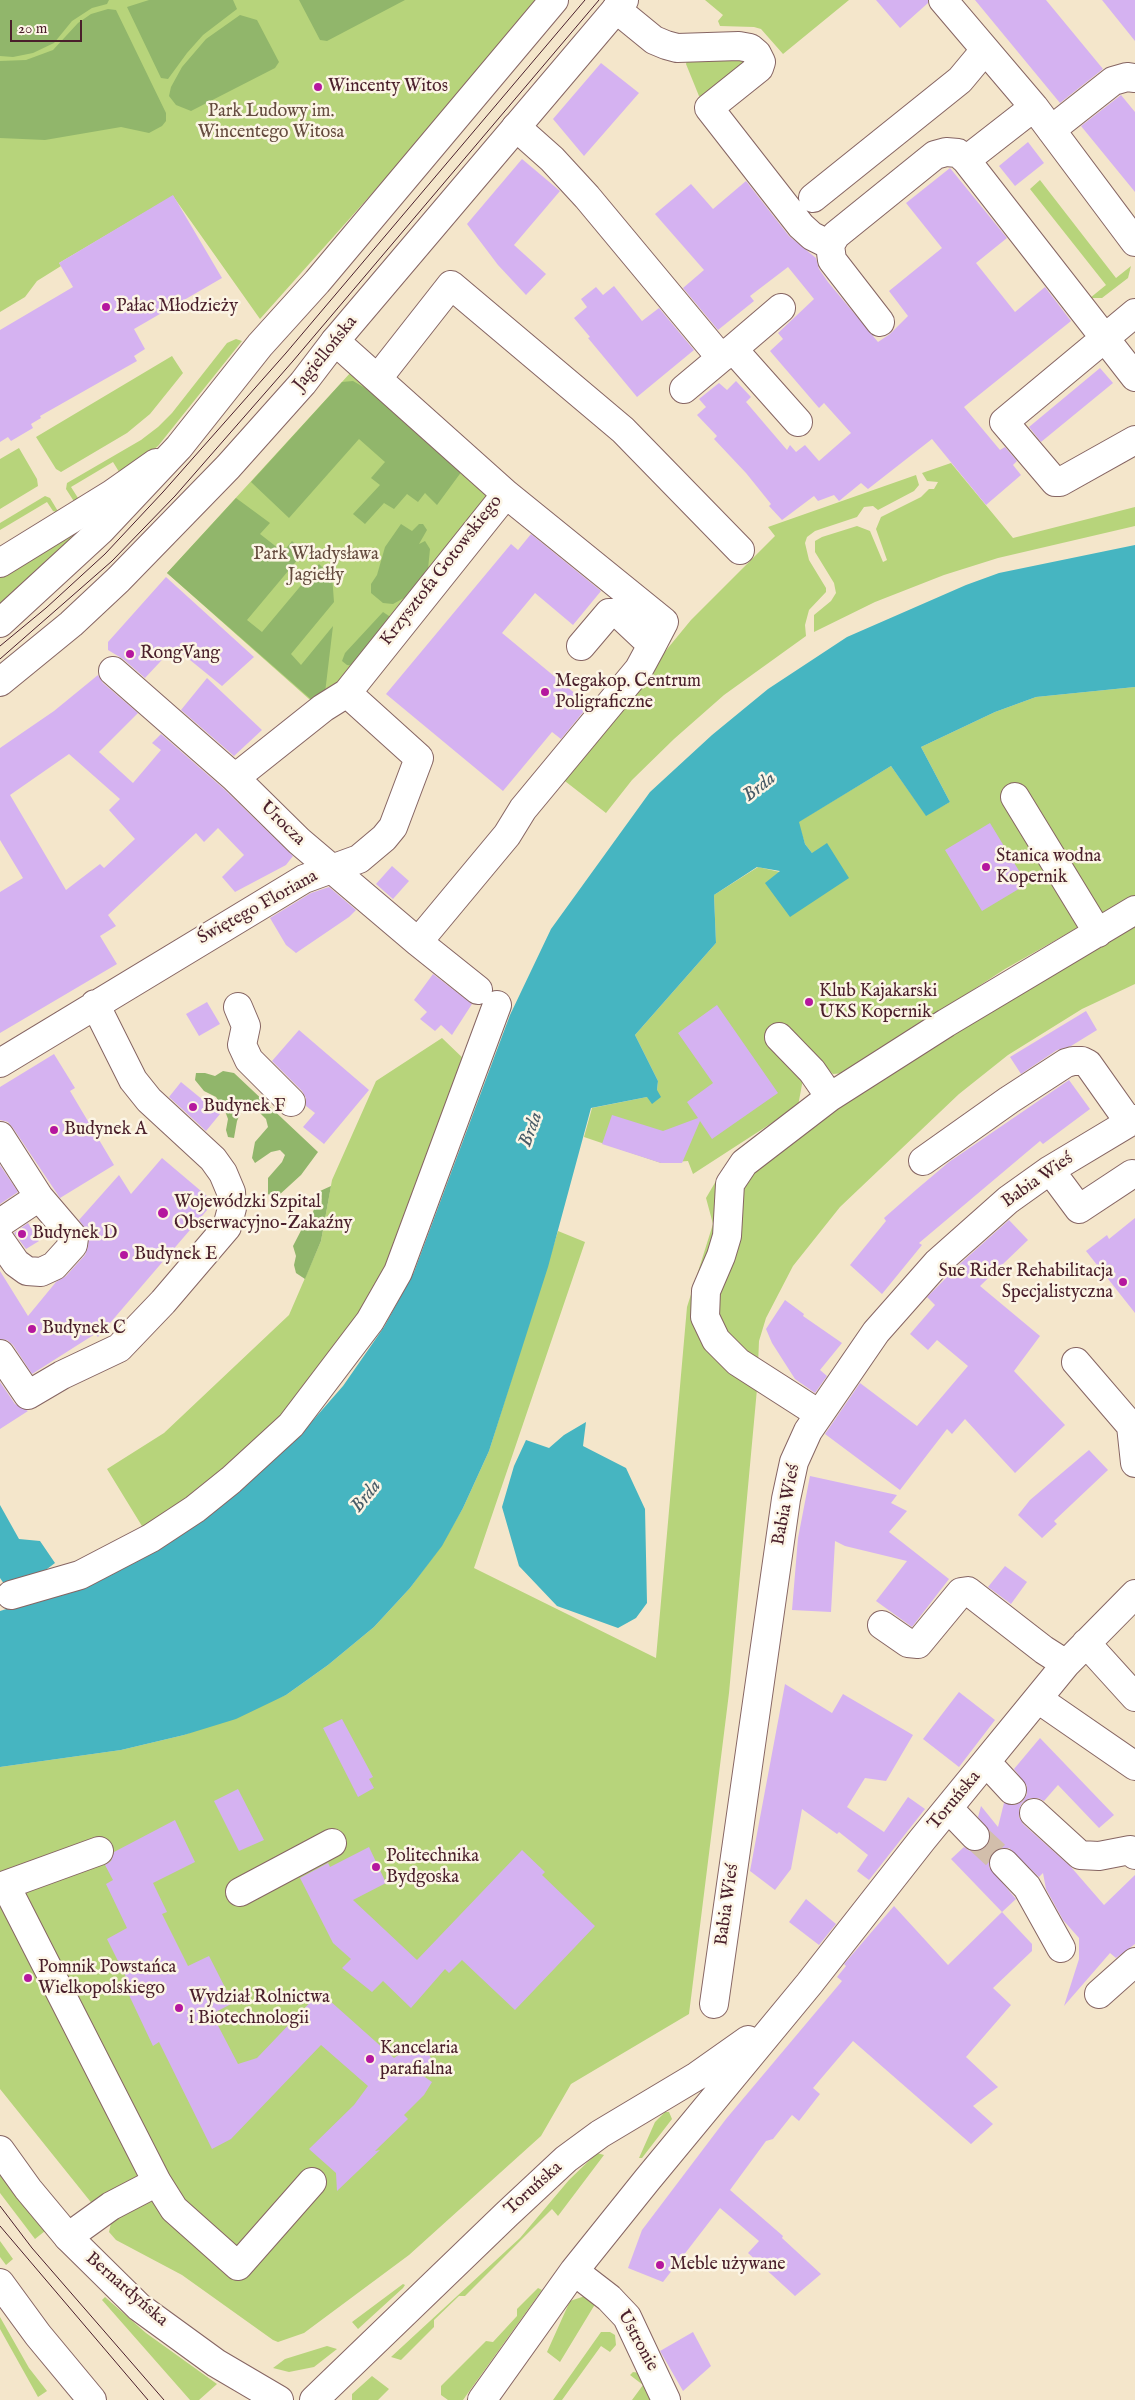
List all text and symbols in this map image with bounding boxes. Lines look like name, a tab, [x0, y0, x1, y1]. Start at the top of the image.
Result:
scale bar	[12, 10, 85, 42]
text: 20 m	[18, 19, 47, 38]
place label: Wincenty Witos	[328, 76, 448, 98]
marker: Wincenty Witos	[312, 81, 324, 93]
park label: Park Ludowy im. Wincentego Witosa	[198, 101, 344, 144]
place label: Pałac Młodzieży	[116, 296, 238, 318]
marker: Pałac Młodzieży	[100, 301, 112, 313]
street label: Jagiellońska	[289, 312, 363, 396]
street label: Krzysztofa Gotowskiego	[376, 491, 508, 651]
park label: Park Władysława Jagiełły	[253, 544, 379, 586]
place label: RongVang	[140, 643, 220, 665]
marker: RongVang	[124, 648, 136, 660]
place label: Megakop. Centrum Poligraficzne	[555, 671, 701, 714]
marker: Megakop. Centrum Poligraficzne	[539, 686, 551, 698]
water label: Brda	[739, 768, 781, 808]
street label: Urocza	[255, 797, 309, 851]
place label: Stanica wodna Kopernik	[996, 846, 1101, 889]
marker: Stanica wodna Kopernik	[980, 861, 992, 873]
street label: Świętego Floriana	[194, 866, 322, 950]
place label: Klub Kajakarski UKS Kopernik	[819, 981, 937, 1024]
marker: Klub Kajakarski UKS Kopernik	[803, 996, 815, 1008]
place label: Budynek F	[203, 1096, 285, 1118]
marker: Budynek F	[187, 1101, 199, 1113]
water label: Brda	[515, 1109, 549, 1151]
place label: Budynek A	[64, 1119, 147, 1141]
marker: Budynek A	[48, 1124, 60, 1136]
street label: Babia Wieś	[998, 1149, 1078, 1213]
place label: Wojewódzki Szpital Obserwacyjno-Zakaźny	[174, 1192, 352, 1234]
marker: Wojewódzki Szpital Obserwacyjno-Zakaźny	[156, 1206, 170, 1220]
place label: Budynek D	[32, 1223, 117, 1245]
marker: Budynek D	[16, 1228, 28, 1240]
place label: Budynek E	[134, 1244, 218, 1266]
marker: Budynek E	[118, 1249, 130, 1261]
place label: Sue Rider Rehabilitacja Specjalistyczna	[938, 1261, 1113, 1304]
marker: Sue Rider Rehabilitacja Specjalistyczna	[1117, 1276, 1129, 1288]
place label: Budynek C	[42, 1318, 126, 1340]
marker: Budynek C	[26, 1323, 38, 1335]
street label: Babia Wieś	[769, 1463, 805, 1547]
water label: Brda	[347, 1476, 387, 1518]
street label: Toruńska	[924, 1767, 986, 1835]
place label: Politechnika Bydgoska	[386, 1846, 479, 1888]
marker: Politechnika Bydgoska	[370, 1861, 382, 1873]
street label: Babia Wieś	[712, 1863, 744, 1947]
place label: Pomnik Powstańca Wielkopolskiego	[38, 1957, 176, 2000]
marker: Pomnik Powstańca Wielkopolskiego	[22, 1972, 34, 1984]
place label: Wydział Rolnictwa i Biotechnologii	[189, 1987, 330, 2030]
marker: Wydział Rolnictwa i Biotechnologii	[173, 2002, 185, 2014]
place label: Kancelaria parafialna	[380, 2038, 458, 2080]
marker: Kancelaria parafialna	[364, 2053, 376, 2065]
street label: Toruńska	[501, 2157, 567, 2221]
street label: Bernardyńska	[80, 2248, 172, 2332]
place label: Meble używane	[670, 2254, 786, 2276]
marker: Meble używane	[654, 2259, 666, 2271]
street label: Ustronie	[612, 2307, 662, 2375]

